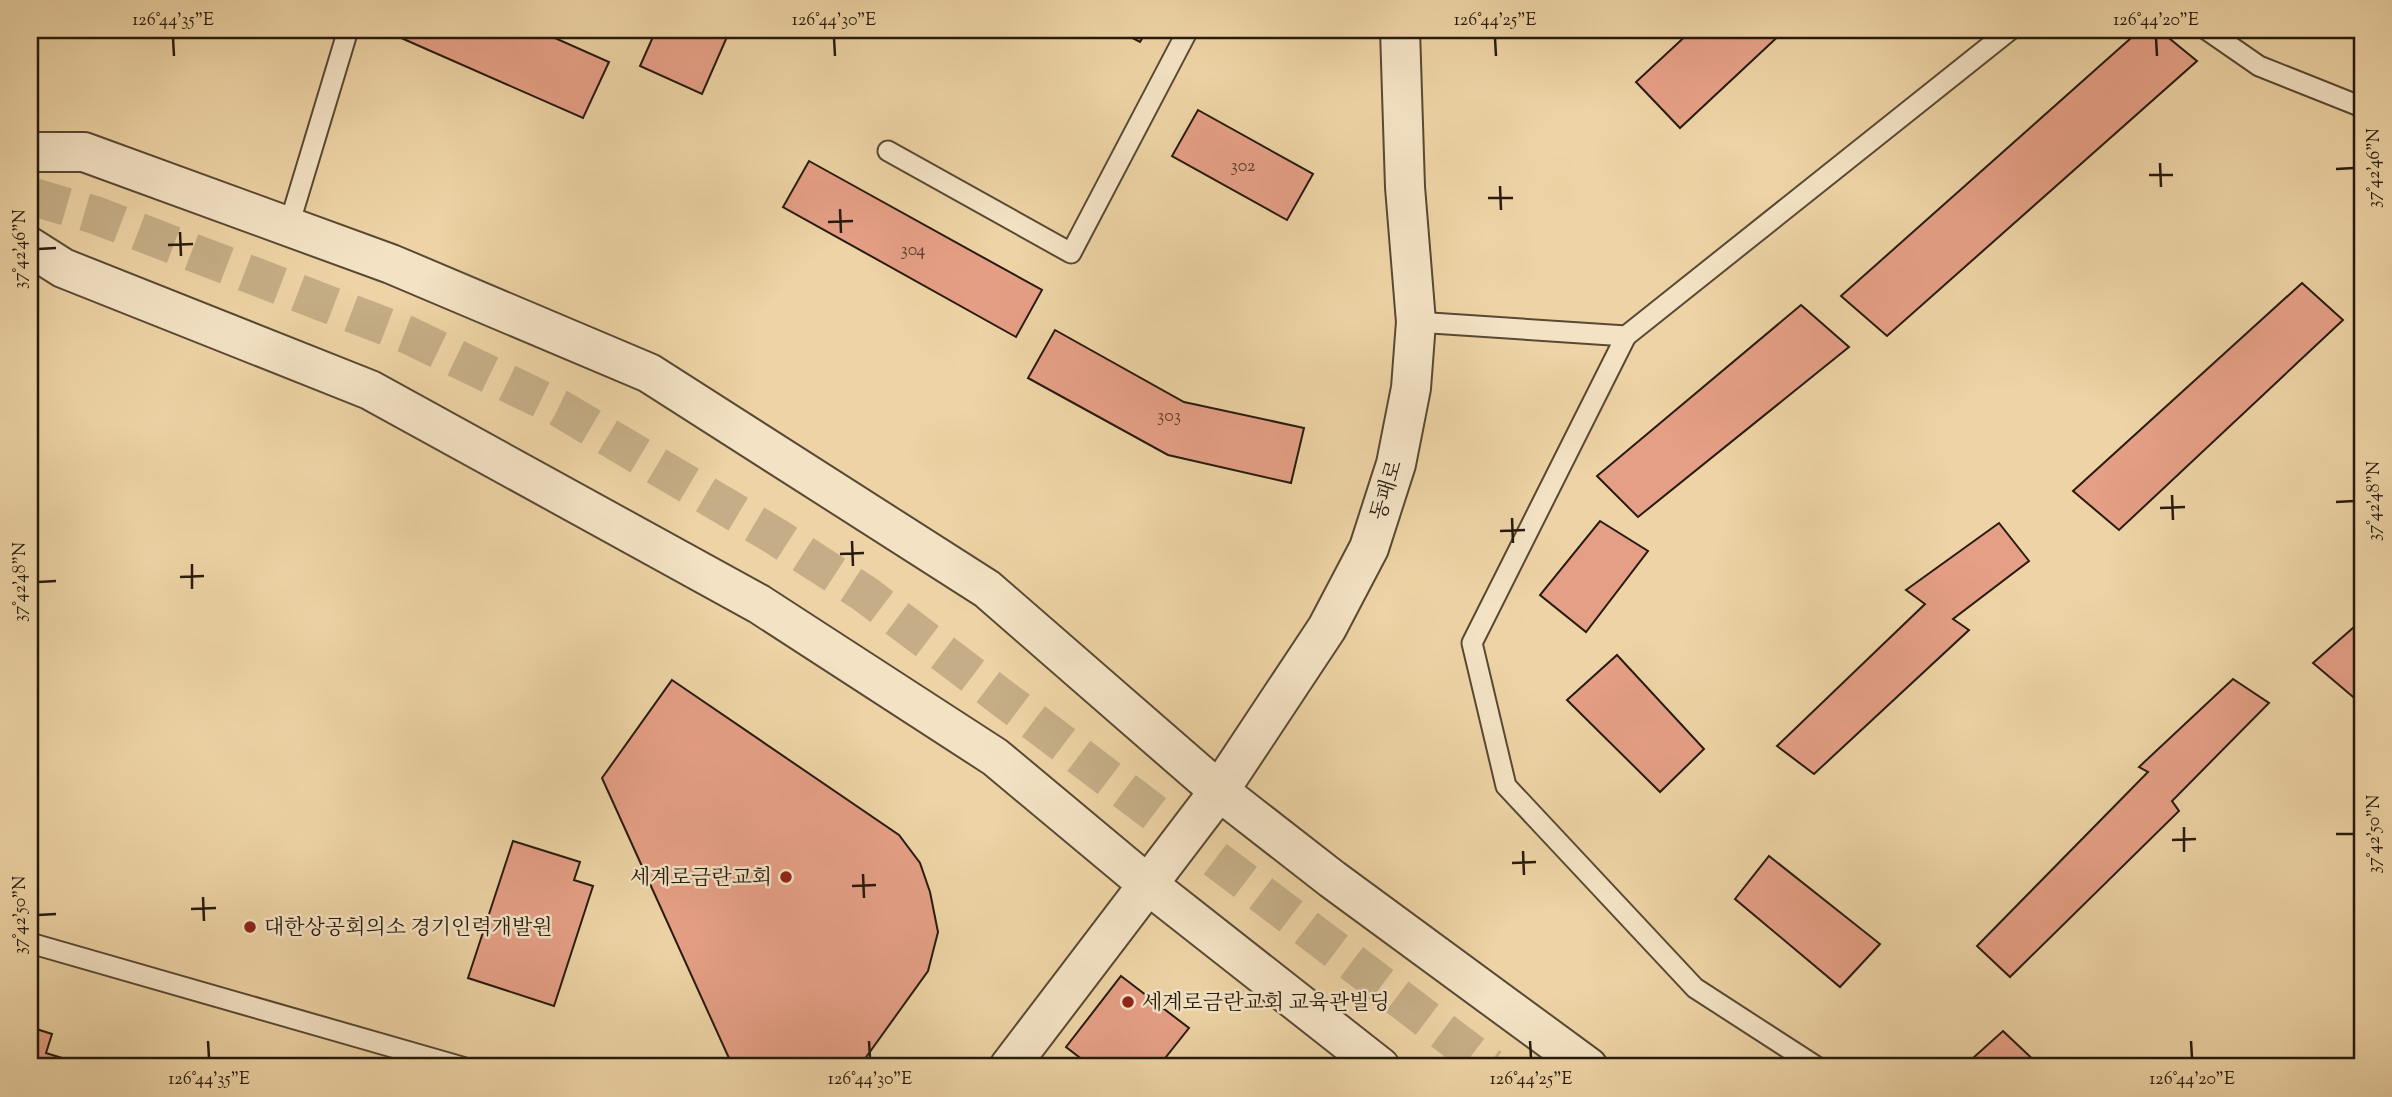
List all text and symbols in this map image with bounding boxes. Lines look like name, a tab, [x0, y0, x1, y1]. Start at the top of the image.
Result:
text: 126°44'35"E	[132, 8, 214, 34]
text: 126°44'30"E	[792, 8, 876, 34]
text: 126°44'25"E	[1454, 8, 1536, 34]
text: 126°44'20"E	[2113, 8, 2199, 34]
text: 37°42'46"N	[2362, 128, 2388, 208]
house number: 302	[1231, 154, 1256, 180]
text: 37°42'46"N	[8, 209, 34, 289]
house number: 304	[901, 238, 925, 264]
house number: 303	[1157, 404, 1181, 430]
street label: 동패로	[1365, 457, 1411, 524]
text: 37°42'48"N	[2362, 461, 2388, 541]
text: 37°42'48"N	[8, 542, 34, 622]
text: 37°42'50"N	[2362, 795, 2388, 873]
place label: 세계로금란교회	[630, 864, 772, 894]
marker: 세계로금란교회	[778, 869, 794, 885]
text: 37°42'50"N	[8, 876, 34, 954]
place label: 대한상공회의소 경기인력개발원	[264, 914, 552, 944]
marker: 대한상공회의소 경기인력개발원	[242, 919, 258, 935]
place label: 세계로금란교회 교육관빌딩	[1142, 989, 1390, 1019]
marker: 세계로금란교회 교육관빌딩	[1120, 994, 1136, 1010]
text: 126°44'35"E	[168, 1067, 250, 1093]
text: 126°44'30"E	[828, 1067, 912, 1093]
text: 126°44'25"E	[1490, 1067, 1572, 1093]
text: 126°44'20"E	[2149, 1067, 2235, 1093]

